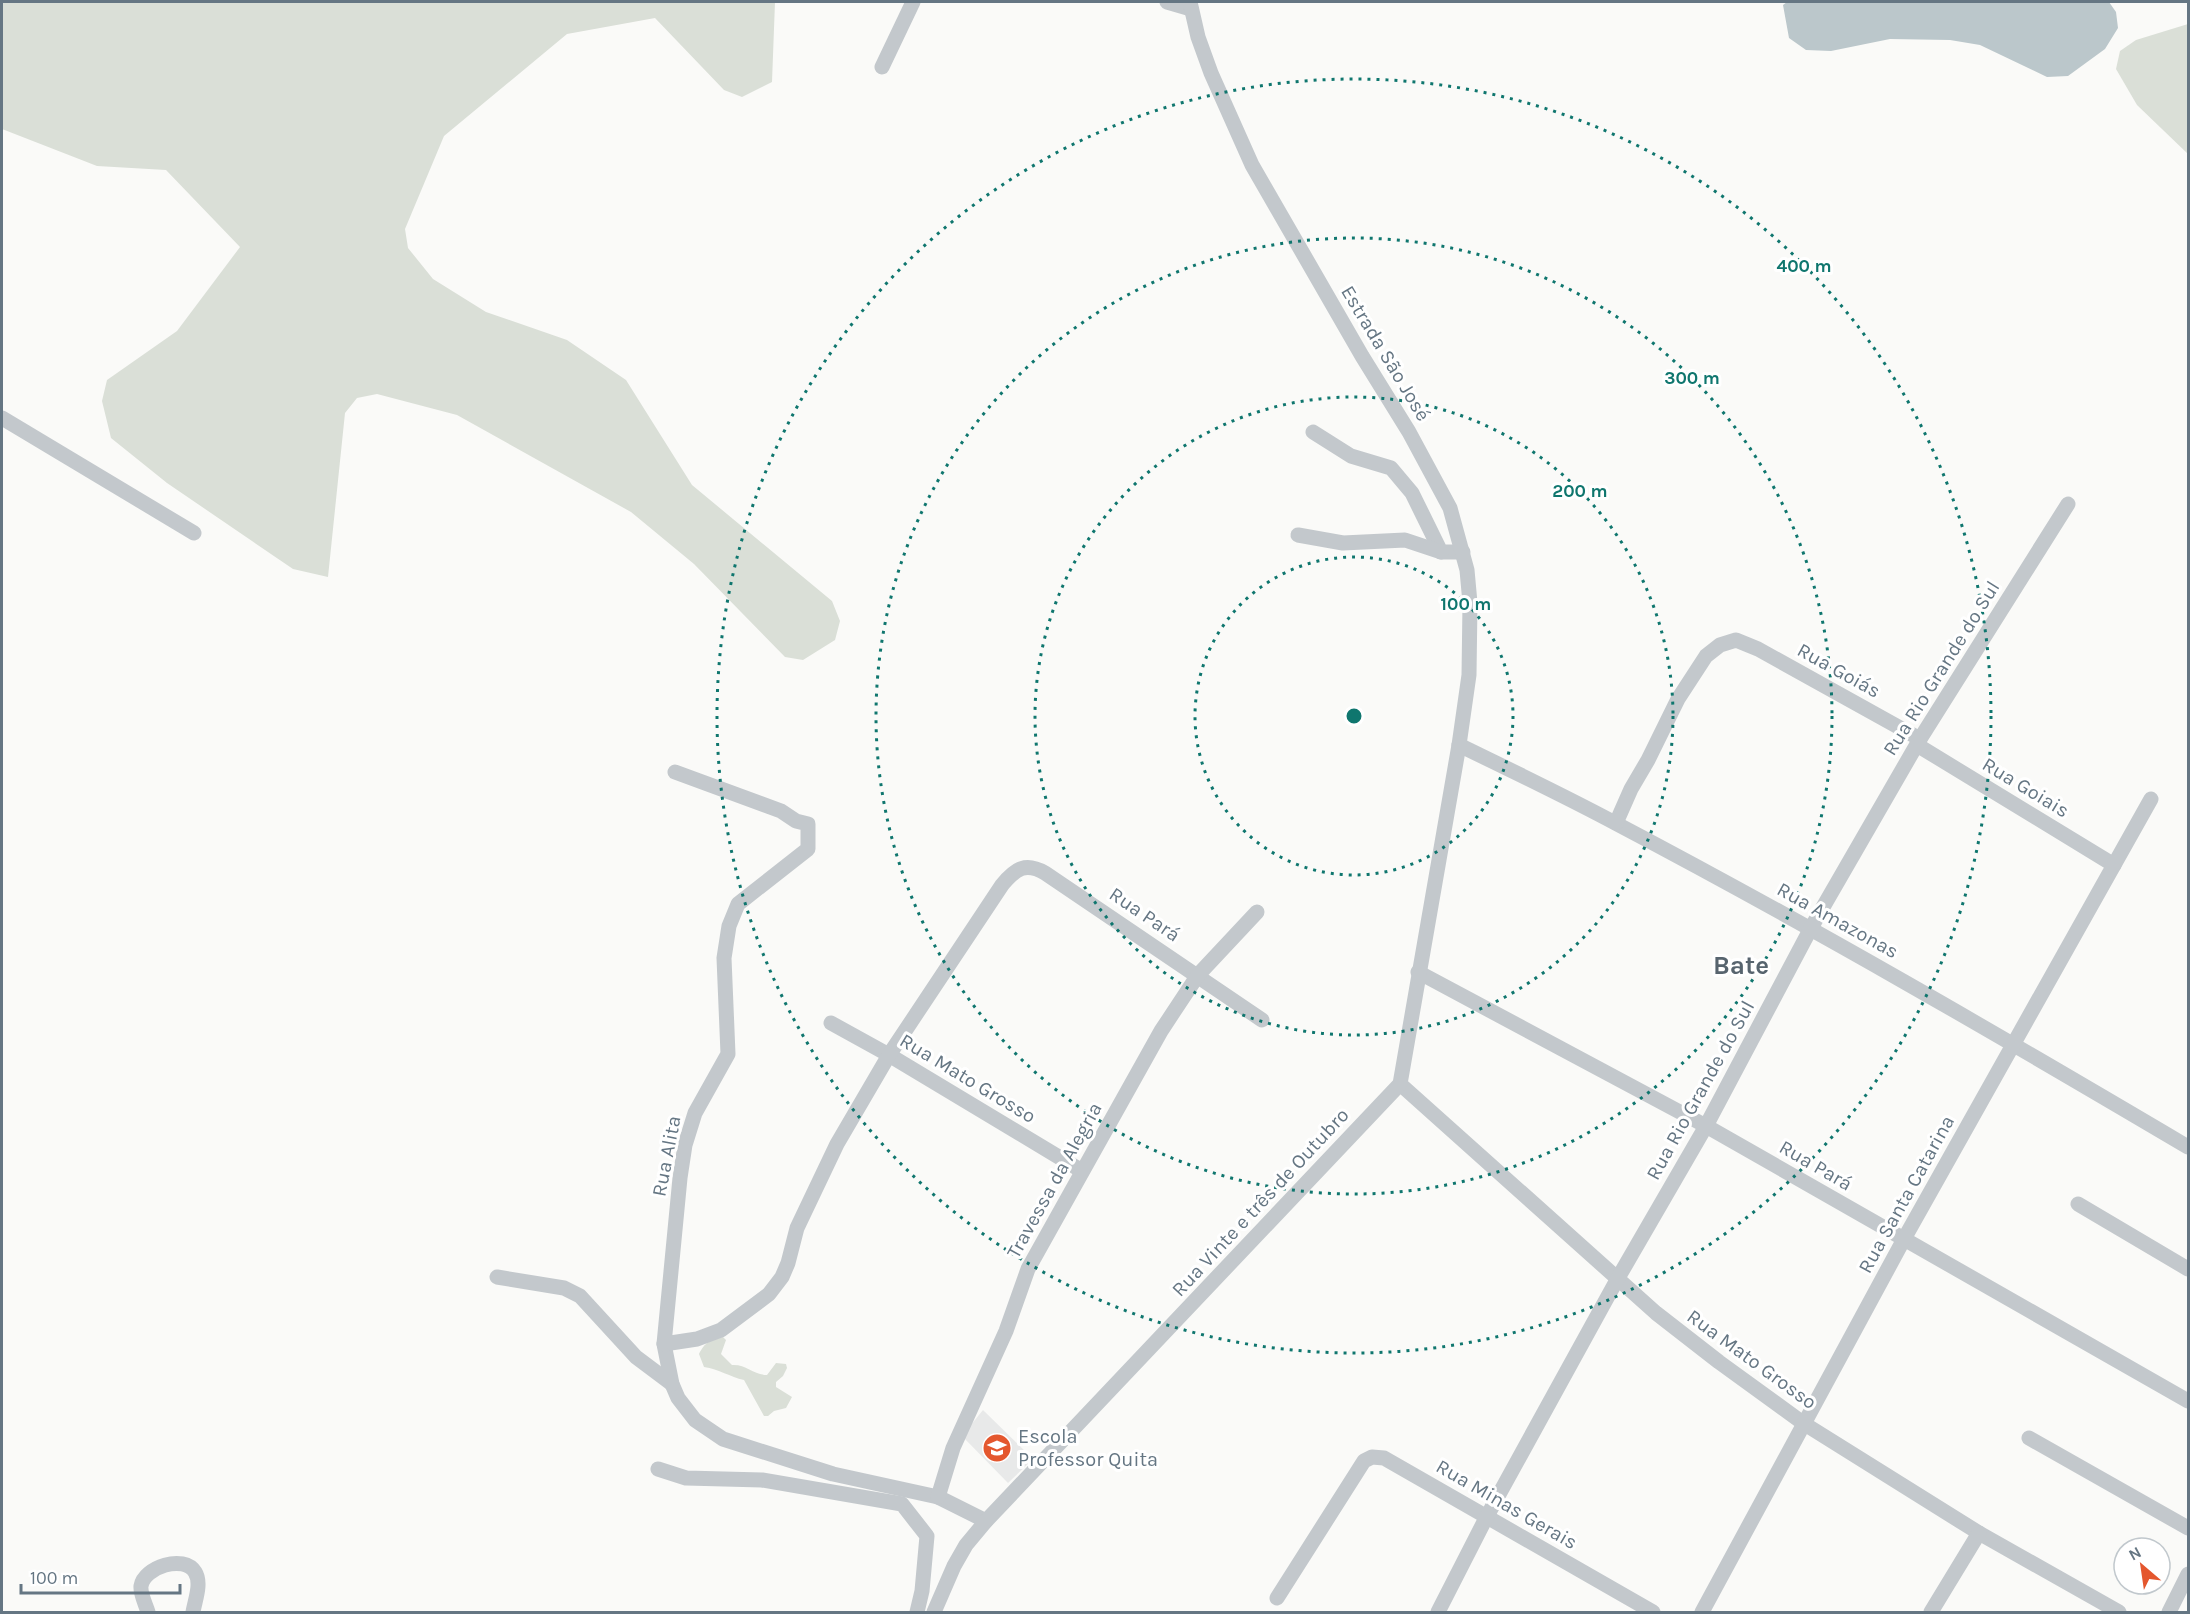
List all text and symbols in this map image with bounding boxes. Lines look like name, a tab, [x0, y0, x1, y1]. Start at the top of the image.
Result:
text: 400 m	[1776, 255, 1832, 277]
street label: Estrada São José	[1336, 281, 1435, 425]
text: 300 m	[1664, 367, 1720, 389]
text: 200 m	[1552, 480, 1608, 502]
street label: Rua Rio Grande do Sul	[1878, 577, 2005, 760]
text: 100 m	[1441, 593, 1491, 615]
street label: Rua Goiás	[1793, 638, 1884, 703]
centre of rings	[1344, 706, 1364, 726]
street label: Rua Goiais	[1978, 752, 2073, 822]
street label: Rua Amazonas	[1773, 878, 1903, 963]
street label: Rua Pará	[1105, 882, 1185, 946]
district label: Bate	[1713, 950, 1769, 981]
street label: Rua Rio Grande do Sul	[1642, 997, 1759, 1184]
street label: Rua Mato Grosso	[896, 1029, 1040, 1128]
street label: Travessa da Alegria	[1002, 1098, 1107, 1262]
street label: Rua Vinte e três de Outubro	[1167, 1104, 1354, 1301]
street label: Rua Santa Catarina	[1854, 1111, 1959, 1277]
street label: Rua Alita	[647, 1114, 686, 1198]
street label: Rua Pará	[1775, 1135, 1856, 1196]
street label: Rua Mato Grosso	[1683, 1305, 1821, 1414]
place label: Escola Professor Quita	[1018, 1425, 1158, 1471]
school or university icon: Escola Professor Quita	[981, 1432, 1013, 1464]
street label: Rua Minas Gerais	[1432, 1455, 1581, 1554]
north arrow	[2112, 1536, 2172, 1596]
text: N	[2125, 1542, 2145, 1564]
scale bar	[21, 1557, 180, 1595]
text: 100 m	[30, 1567, 78, 1589]

